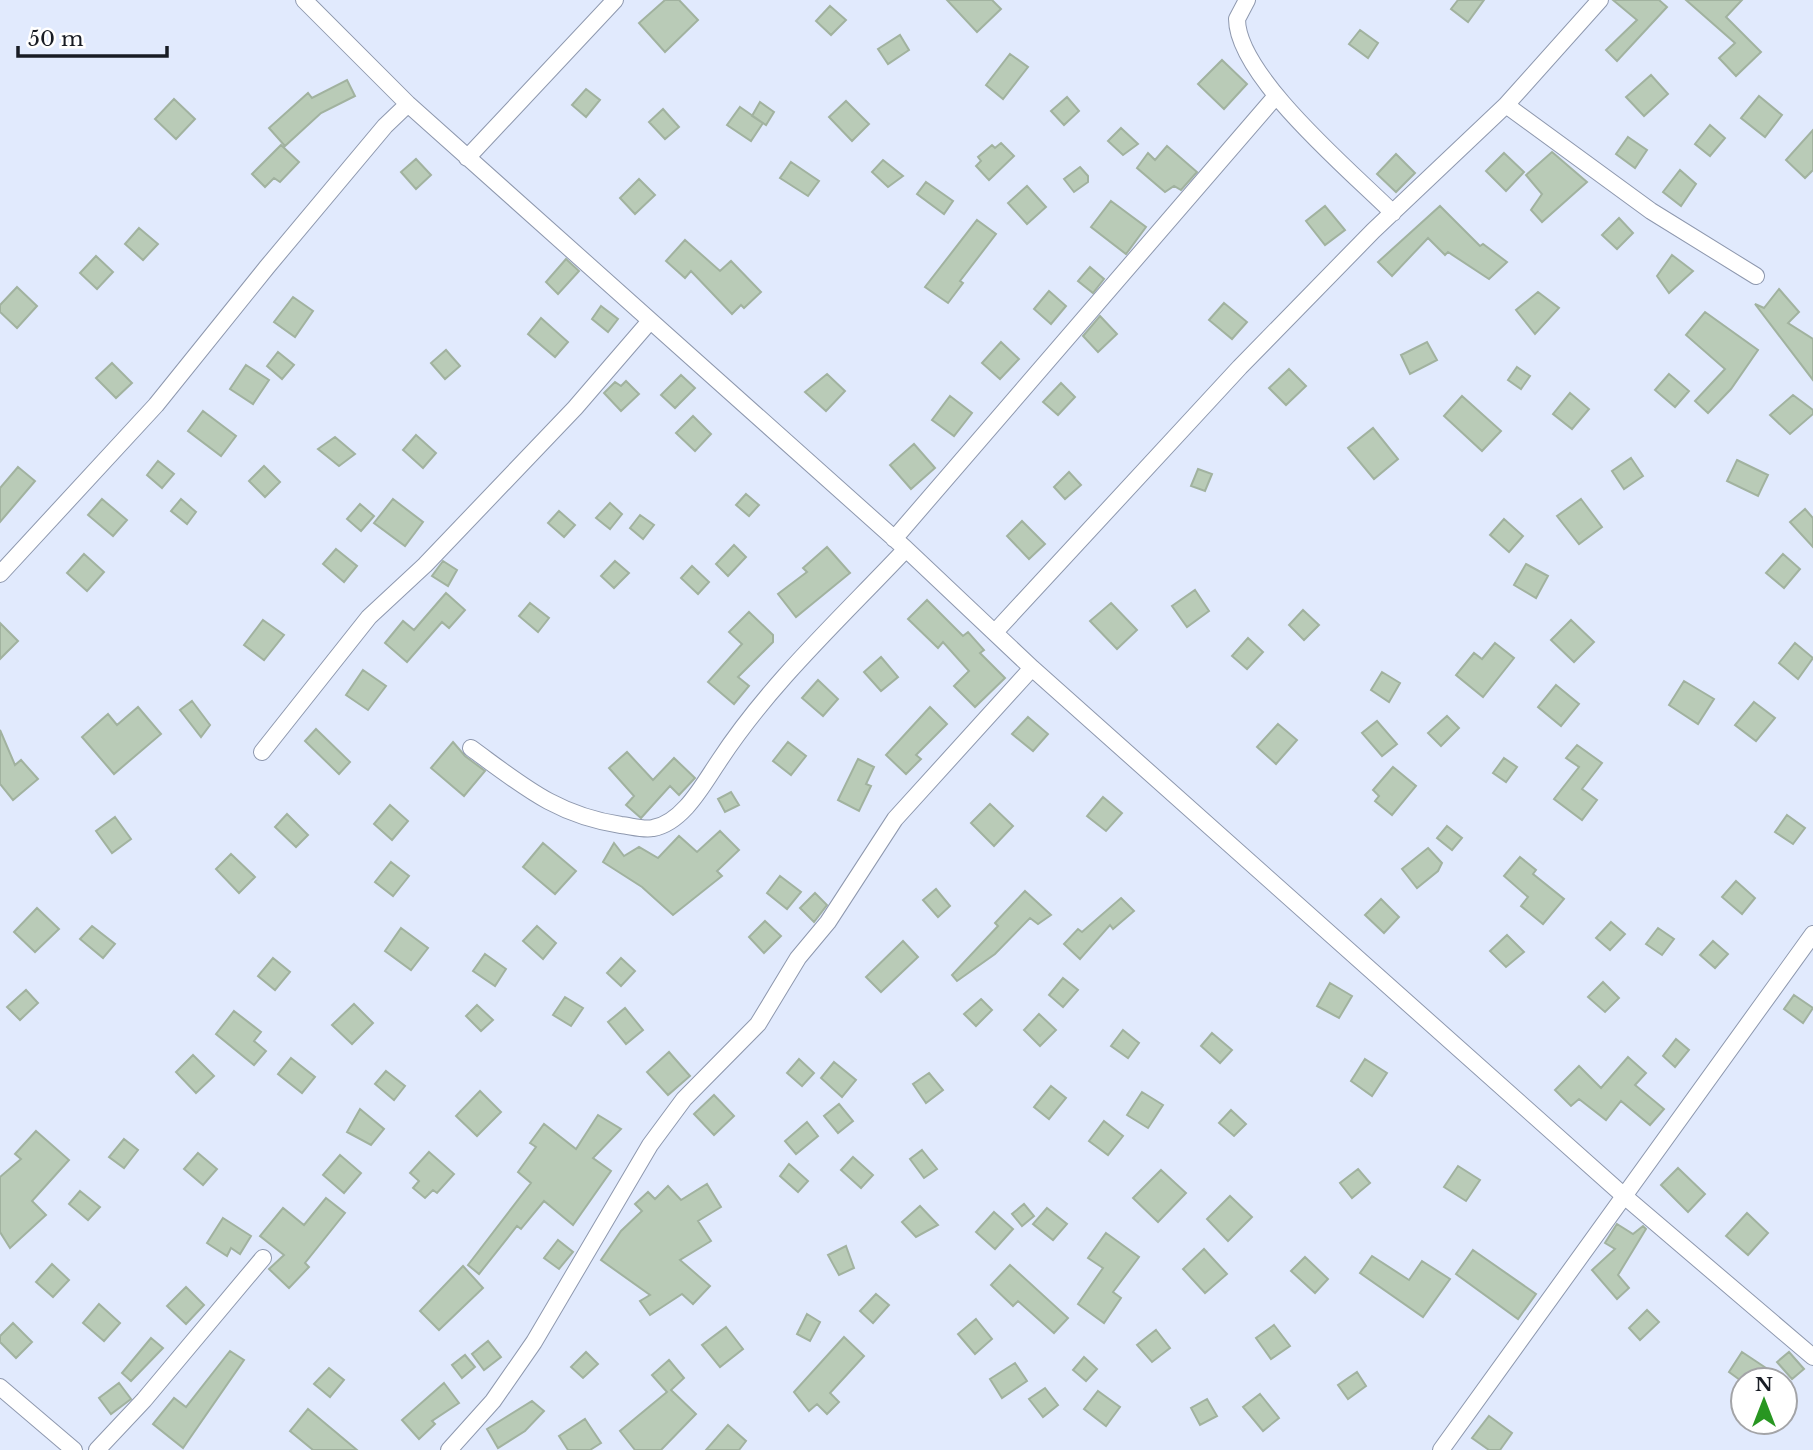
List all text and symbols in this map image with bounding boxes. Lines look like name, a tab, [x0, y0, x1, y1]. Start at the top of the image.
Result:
scale bar	[18, 14, 166, 58]
text: 50 m	[28, 26, 84, 52]
north arrow	[1729, 1366, 1799, 1436]
text: N	[1755, 1373, 1773, 1396]

